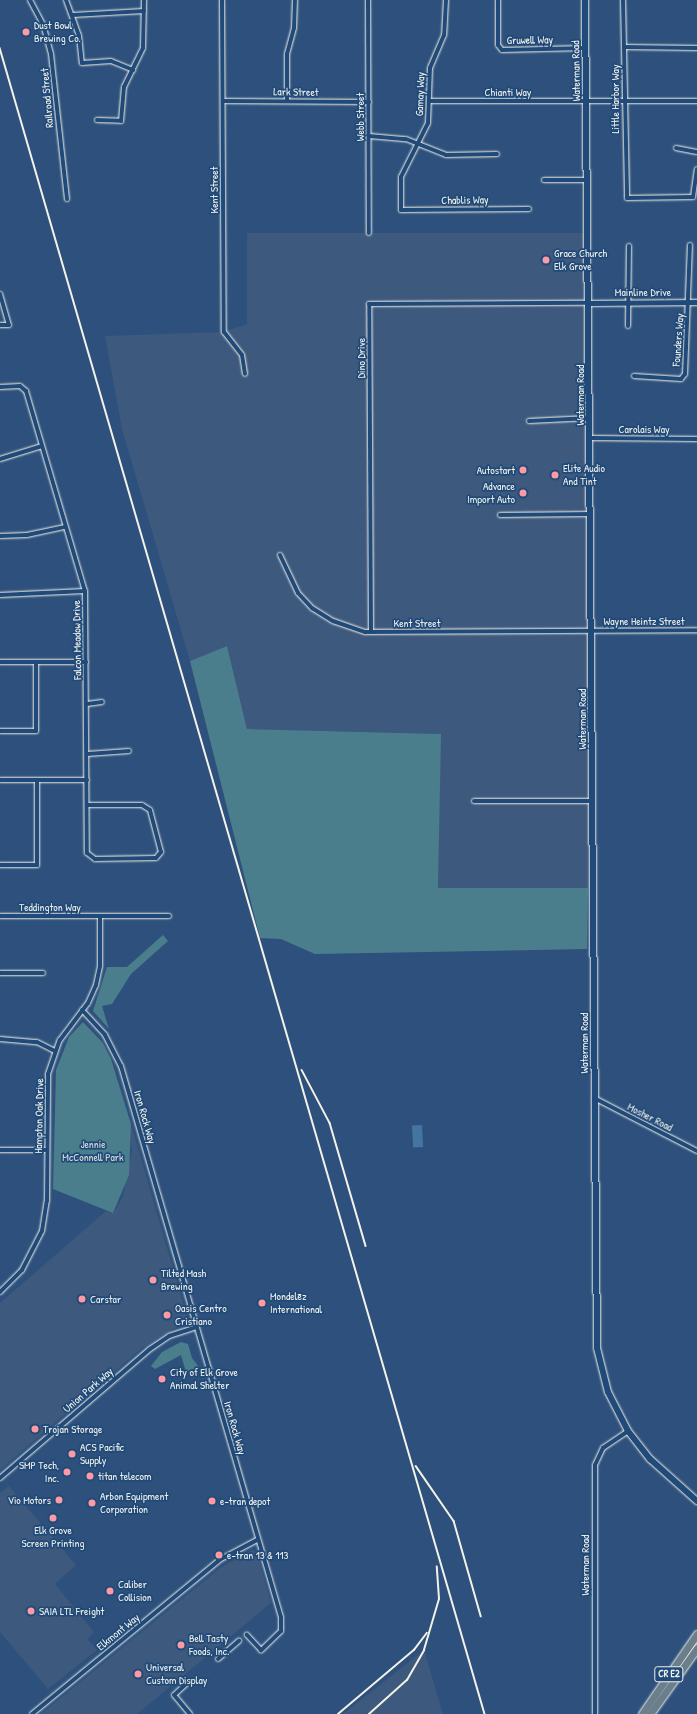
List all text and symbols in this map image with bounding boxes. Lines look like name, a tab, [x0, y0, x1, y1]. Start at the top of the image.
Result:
place label: Dust Bowl Brewing Co.	[34, 19, 81, 45]
marker: Dust Bowl Brewing Co.	[21, 27, 31, 37]
street label: Gruwell Way	[507, 33, 553, 47]
street label: Waterman Road	[569, 40, 583, 102]
street label: Little Harbor Way	[608, 64, 622, 134]
street label: Railroad Street	[38, 67, 56, 129]
street label: Gamay Way	[413, 72, 427, 116]
street label: Lark Street	[273, 85, 319, 99]
street label: Chianti Way	[485, 85, 531, 99]
street label: Webb Street	[353, 93, 367, 141]
street label: Kent Street	[207, 166, 221, 214]
street label: Chablis Way	[441, 193, 489, 207]
place label: Grace Church Elk Grove	[554, 247, 607, 273]
marker: Grace Church Elk Grove	[541, 255, 551, 265]
street label: Mainline Drive	[615, 285, 671, 299]
street label: Founders Way	[670, 313, 686, 367]
street label: Dino Drive	[354, 338, 368, 378]
street label: Waterman Road	[573, 365, 587, 425]
street label: Carolais Way	[618, 422, 670, 436]
place label: Elite Audio And Tint	[563, 462, 605, 488]
place label: Autostart	[477, 463, 515, 477]
marker: Autostart	[518, 465, 528, 475]
marker: Elite Audio And Tint	[550, 470, 560, 480]
place label: Advance Import Auto	[467, 480, 515, 506]
marker: Advance Import Auto	[518, 488, 528, 498]
street label: Falcon Meadow Drive	[70, 600, 84, 680]
street label: Wayne Heintz Street	[603, 614, 685, 628]
street label: Kent Street	[393, 616, 441, 630]
street label: Waterman Road	[575, 689, 589, 749]
street label: Teddington Way	[19, 900, 81, 914]
street label: Waterman Road	[577, 1013, 591, 1073]
street label: Hampton Oak Drive	[32, 1078, 46, 1154]
street label: Iron Rock Way	[131, 1089, 159, 1145]
street label: Mosher Road	[625, 1100, 675, 1134]
park label: Jennie McConnell Park	[62, 1138, 124, 1164]
place label: Tilted Mash Brewing	[161, 1267, 206, 1293]
marker: Tilted Mash Brewing	[148, 1275, 158, 1285]
place label: Mondelēz International	[270, 1290, 322, 1316]
place label: Carstar	[90, 1292, 121, 1306]
marker: Carstar	[77, 1294, 87, 1304]
marker: Mondelēz International	[257, 1298, 267, 1308]
place label: Oasis Centro Cristiano	[175, 1302, 227, 1328]
marker: Oasis Centro Cristiano	[162, 1310, 172, 1320]
street label: Union Park Way	[60, 1365, 116, 1415]
place label: City of Elk Grove Animal Shelter	[170, 1366, 238, 1392]
marker: City of Elk Grove Animal Shelter	[157, 1374, 167, 1384]
street label: Iron Rock Way	[221, 1400, 249, 1456]
place label: Trojan Storage	[43, 1422, 102, 1436]
marker: Trojan Storage	[30, 1424, 40, 1434]
place label: ACS Pacific Supply	[80, 1441, 124, 1467]
marker: ACS Pacific Supply	[67, 1449, 77, 1459]
place label: SMP Tech, Inc.	[19, 1459, 59, 1485]
marker: SMP Tech, Inc.	[62, 1467, 72, 1477]
place label: titan telecom	[98, 1469, 151, 1483]
marker: titan telecom	[85, 1471, 95, 1481]
place label: Arbon Equipment Corporation	[100, 1490, 168, 1516]
place label: Vio Motors	[8, 1493, 51, 1507]
place label: e-tran depot	[220, 1494, 270, 1508]
marker: Vio Motors	[54, 1495, 64, 1505]
marker: e-tran depot	[207, 1496, 217, 1506]
marker: Arbon Equipment Corporation	[87, 1498, 97, 1508]
marker: Elk Grove Screen Printing	[48, 1513, 58, 1523]
place label: Elk Grove Screen Printing	[22, 1524, 84, 1550]
street label: Waterman Road	[578, 1535, 592, 1595]
place label: e-tran 13 & 113	[227, 1548, 288, 1562]
marker: e-tran 13 & 113	[214, 1550, 224, 1560]
place label: Caliber Collision	[118, 1578, 152, 1604]
marker: Caliber Collision	[105, 1586, 115, 1596]
place label: SAIA LTL Freight	[39, 1604, 104, 1618]
marker: SAIA LTL Freight	[26, 1606, 36, 1616]
street label: Elkmont Way	[94, 1611, 142, 1653]
place label: Bell Tasty Foods, Inc.	[189, 1632, 229, 1658]
marker: Bell Tasty Foods, Inc.	[176, 1640, 186, 1650]
place label: Universal Custom Display	[146, 1661, 207, 1687]
road number: CR E2	[654, 1666, 684, 1682]
marker: Universal Custom Display	[133, 1669, 143, 1679]

